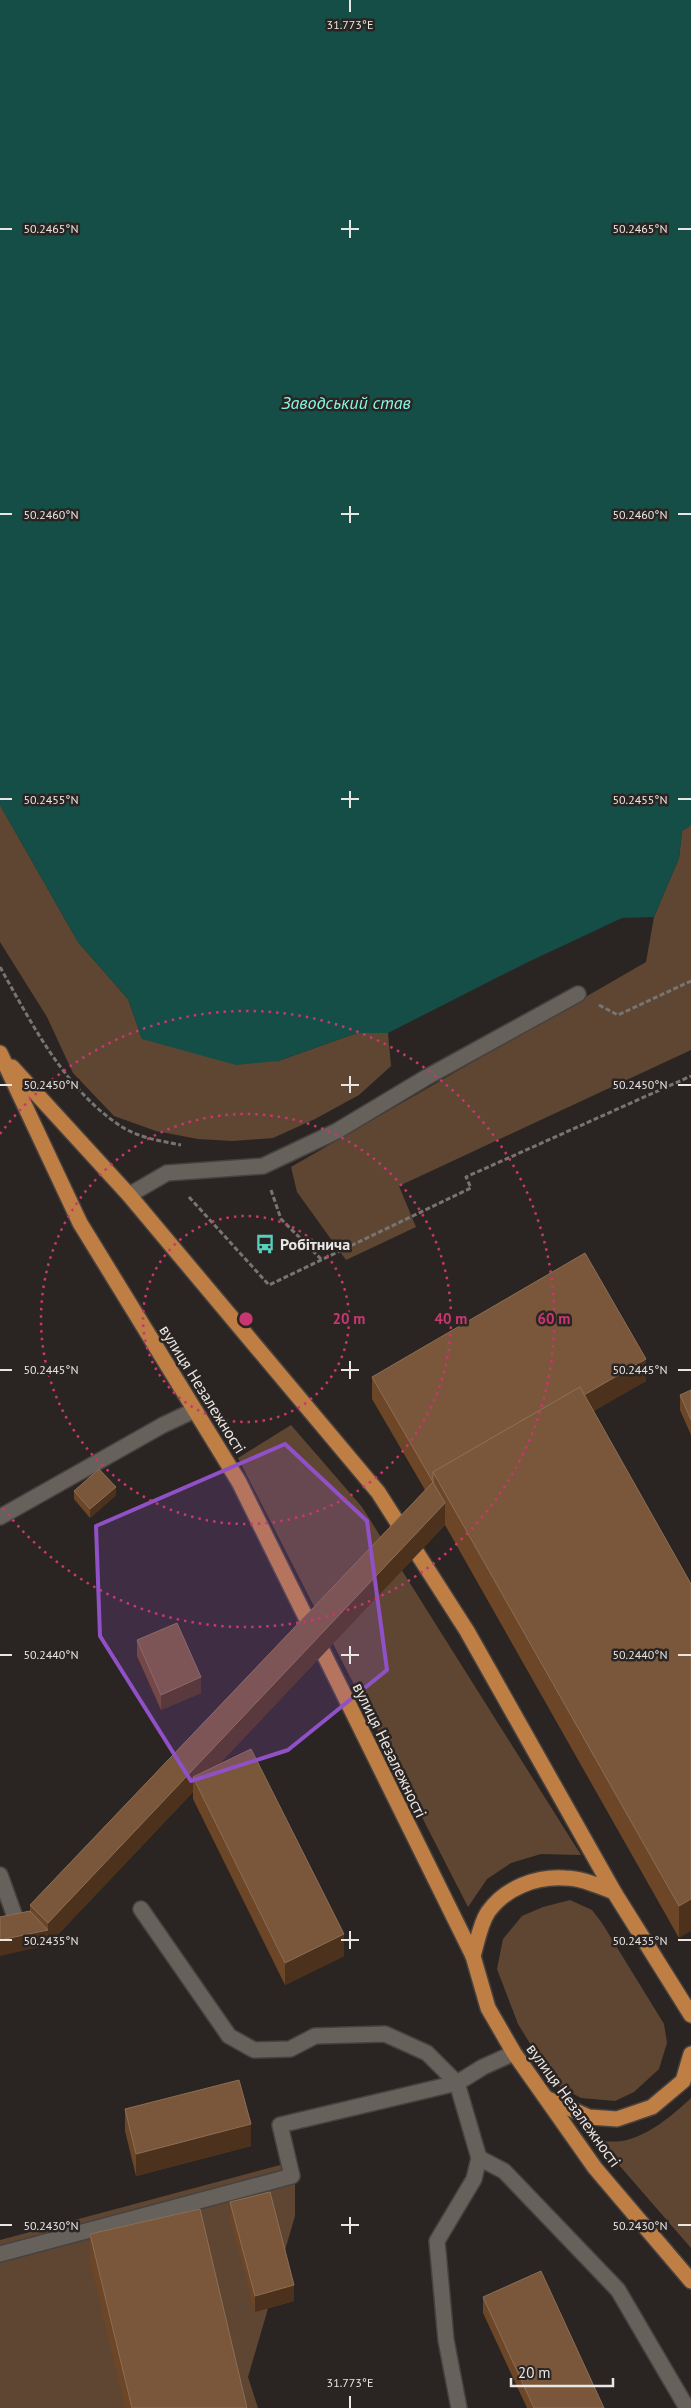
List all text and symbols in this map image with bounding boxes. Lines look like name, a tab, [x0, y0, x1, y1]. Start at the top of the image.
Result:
text: 31.773°E	[327, 17, 373, 32]
text: 50.2465°N	[24, 221, 78, 236]
text: 50.2465°N	[613, 221, 667, 236]
water label: Заводський став	[281, 391, 411, 414]
text: 50.2460°N	[24, 507, 78, 522]
text: 50.2460°N	[613, 507, 667, 522]
text: 50.2455°N	[24, 792, 78, 807]
text: 50.2455°N	[613, 792, 667, 807]
text: 50.2450°N	[24, 1077, 78, 1092]
text: 50.2450°N	[613, 1077, 667, 1092]
bus stop icon: Робітнича	[254, 1233, 276, 1255]
place label: Робітнича	[280, 1234, 350, 1254]
text: 20 m	[333, 1309, 365, 1328]
text: 40 m	[435, 1309, 467, 1328]
text: 60 m	[538, 1309, 570, 1328]
centre of rings	[237, 1310, 255, 1328]
street label: вулиця Незалежності	[155, 1321, 251, 1457]
text: 50.2445°N	[24, 1362, 78, 1377]
text: 50.2445°N	[613, 1362, 667, 1377]
text: 50.2440°N	[24, 1647, 78, 1662]
text: 50.2440°N	[613, 1647, 667, 1662]
street label: вулиця Незалежності	[349, 1679, 431, 1821]
text: 50.2435°N	[24, 1933, 78, 1948]
text: 50.2435°N	[613, 1933, 667, 1948]
street label: вулиця Незалежності	[522, 2039, 626, 2171]
text: 50.2430°N	[24, 2218, 78, 2233]
text: 50.2430°N	[613, 2218, 667, 2233]
scale bar	[511, 2356, 614, 2388]
text: 20 m	[518, 2363, 551, 2382]
text: 31.773°E	[327, 2375, 373, 2390]

